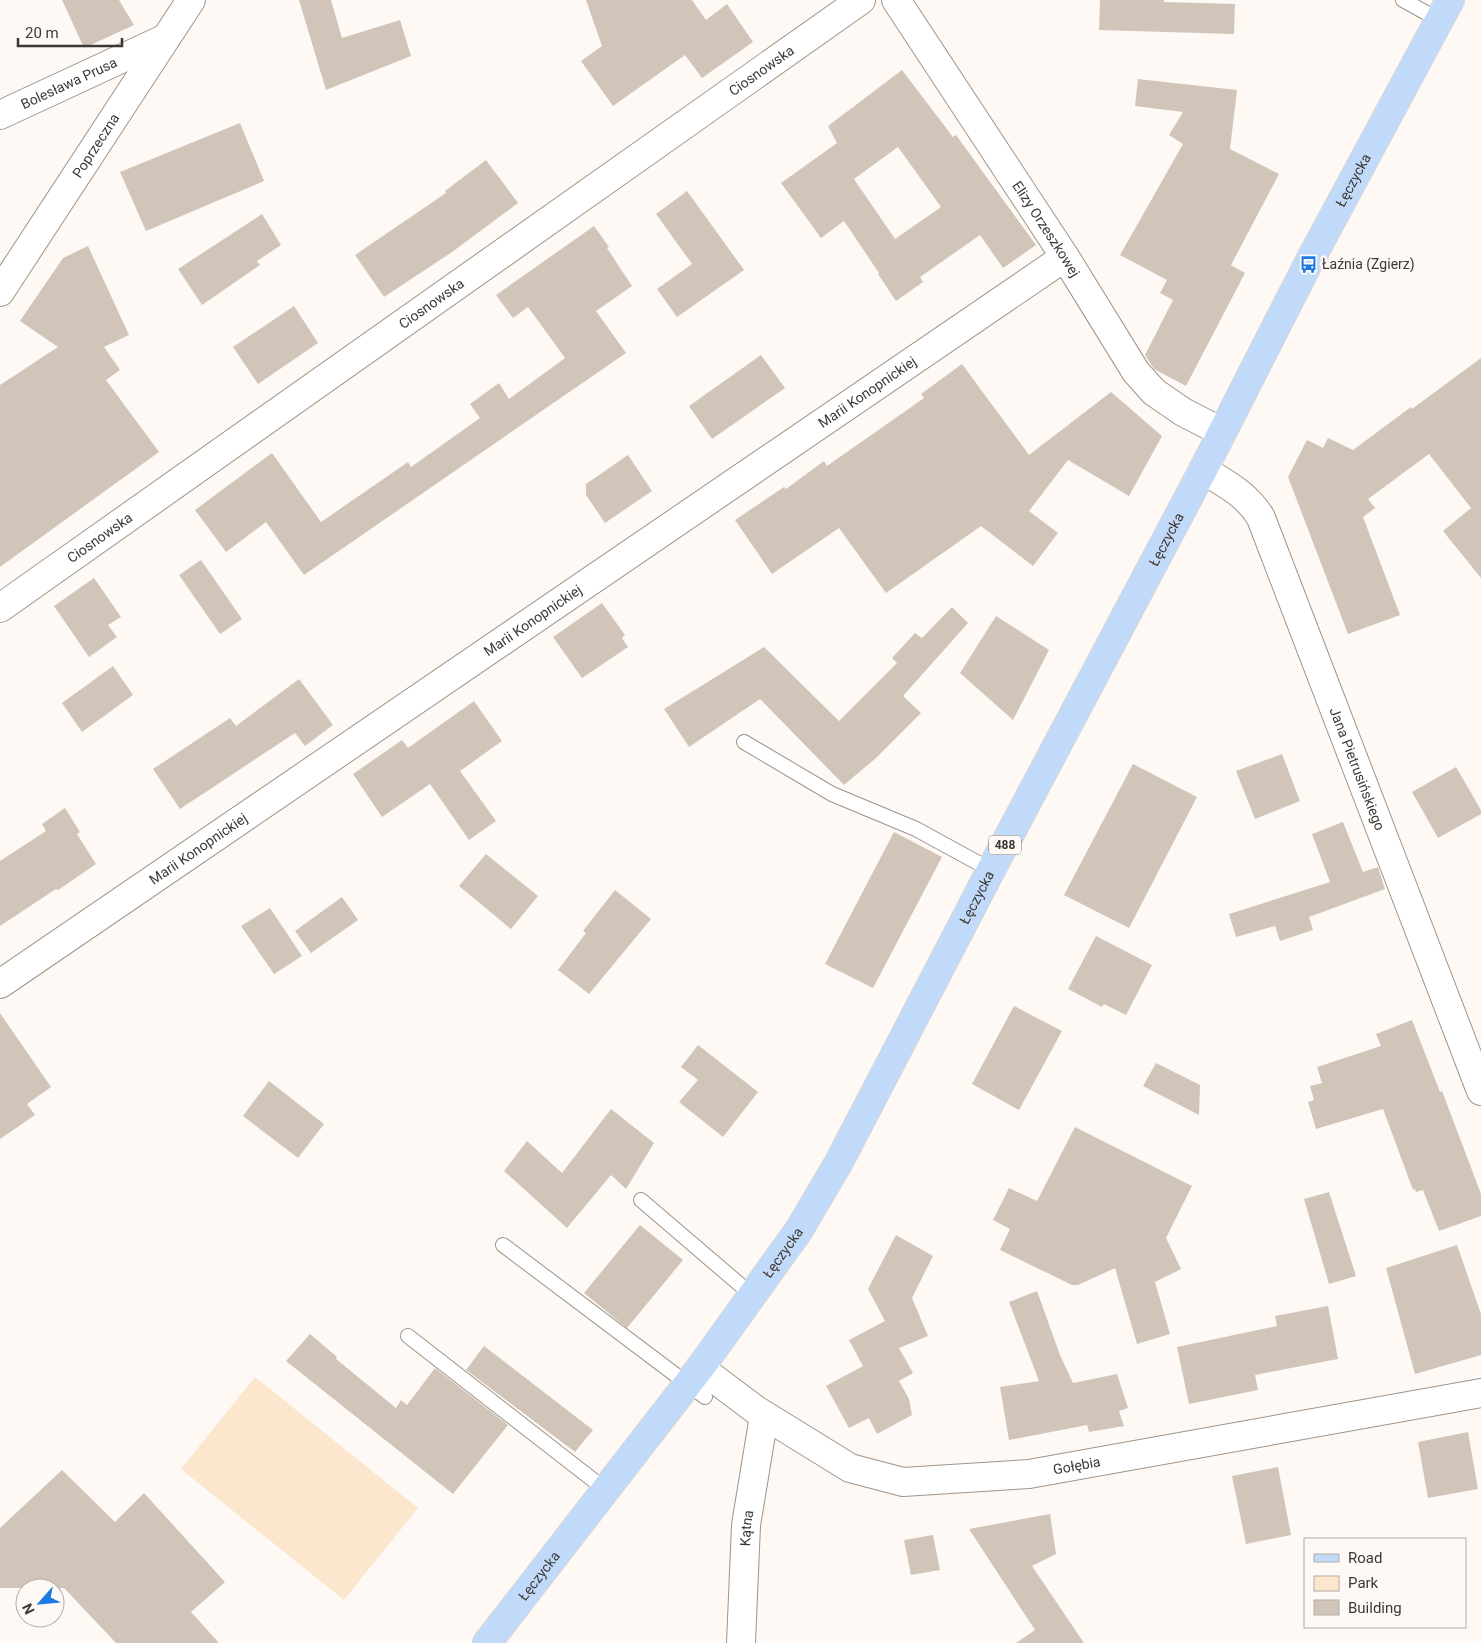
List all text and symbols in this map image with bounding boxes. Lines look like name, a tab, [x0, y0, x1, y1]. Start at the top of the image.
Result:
scale bar	[18, 15, 121, 47]
text: 20 m	[25, 24, 59, 42]
street label: Ciosnowska	[726, 42, 797, 99]
street label: Bolesława Prusa	[18, 54, 119, 112]
street label: Poprzeczna	[69, 111, 123, 181]
street label: Łęczycka	[1332, 151, 1374, 209]
street label: Elizy Orzeszkowej	[1009, 178, 1083, 280]
bus stop icon: Łaźnia (Zgierz)	[1298, 254, 1318, 274]
place label: Łaźnia (Zgierz)	[1322, 256, 1415, 273]
street label: Ciosnowska	[396, 275, 467, 332]
street label: Marii Konopnickiej	[815, 353, 919, 431]
street label: Ciosnowska	[64, 509, 135, 566]
street label: Łęczycka	[1146, 510, 1187, 569]
street label: Marii Konopnickiej	[481, 581, 585, 659]
street label: Jana Pietrusińskiego	[1327, 705, 1388, 833]
street label: Marii Konopnickiej	[146, 810, 250, 888]
road number: 488	[989, 836, 1021, 854]
street label: Łęczycka	[956, 868, 997, 927]
street label: Łęczycka	[759, 1224, 806, 1281]
street label: Gołębia	[1052, 1453, 1102, 1478]
street label: Kątna	[737, 1509, 756, 1547]
legend	[1304, 1538, 1466, 1628]
street label: Łęczycka	[515, 1548, 563, 1604]
text: Road	[1348, 1549, 1382, 1567]
text: Park	[1348, 1574, 1379, 1592]
north arrow	[15, 1578, 65, 1628]
text: Building	[1348, 1599, 1402, 1617]
text: N	[19, 1601, 38, 1617]

